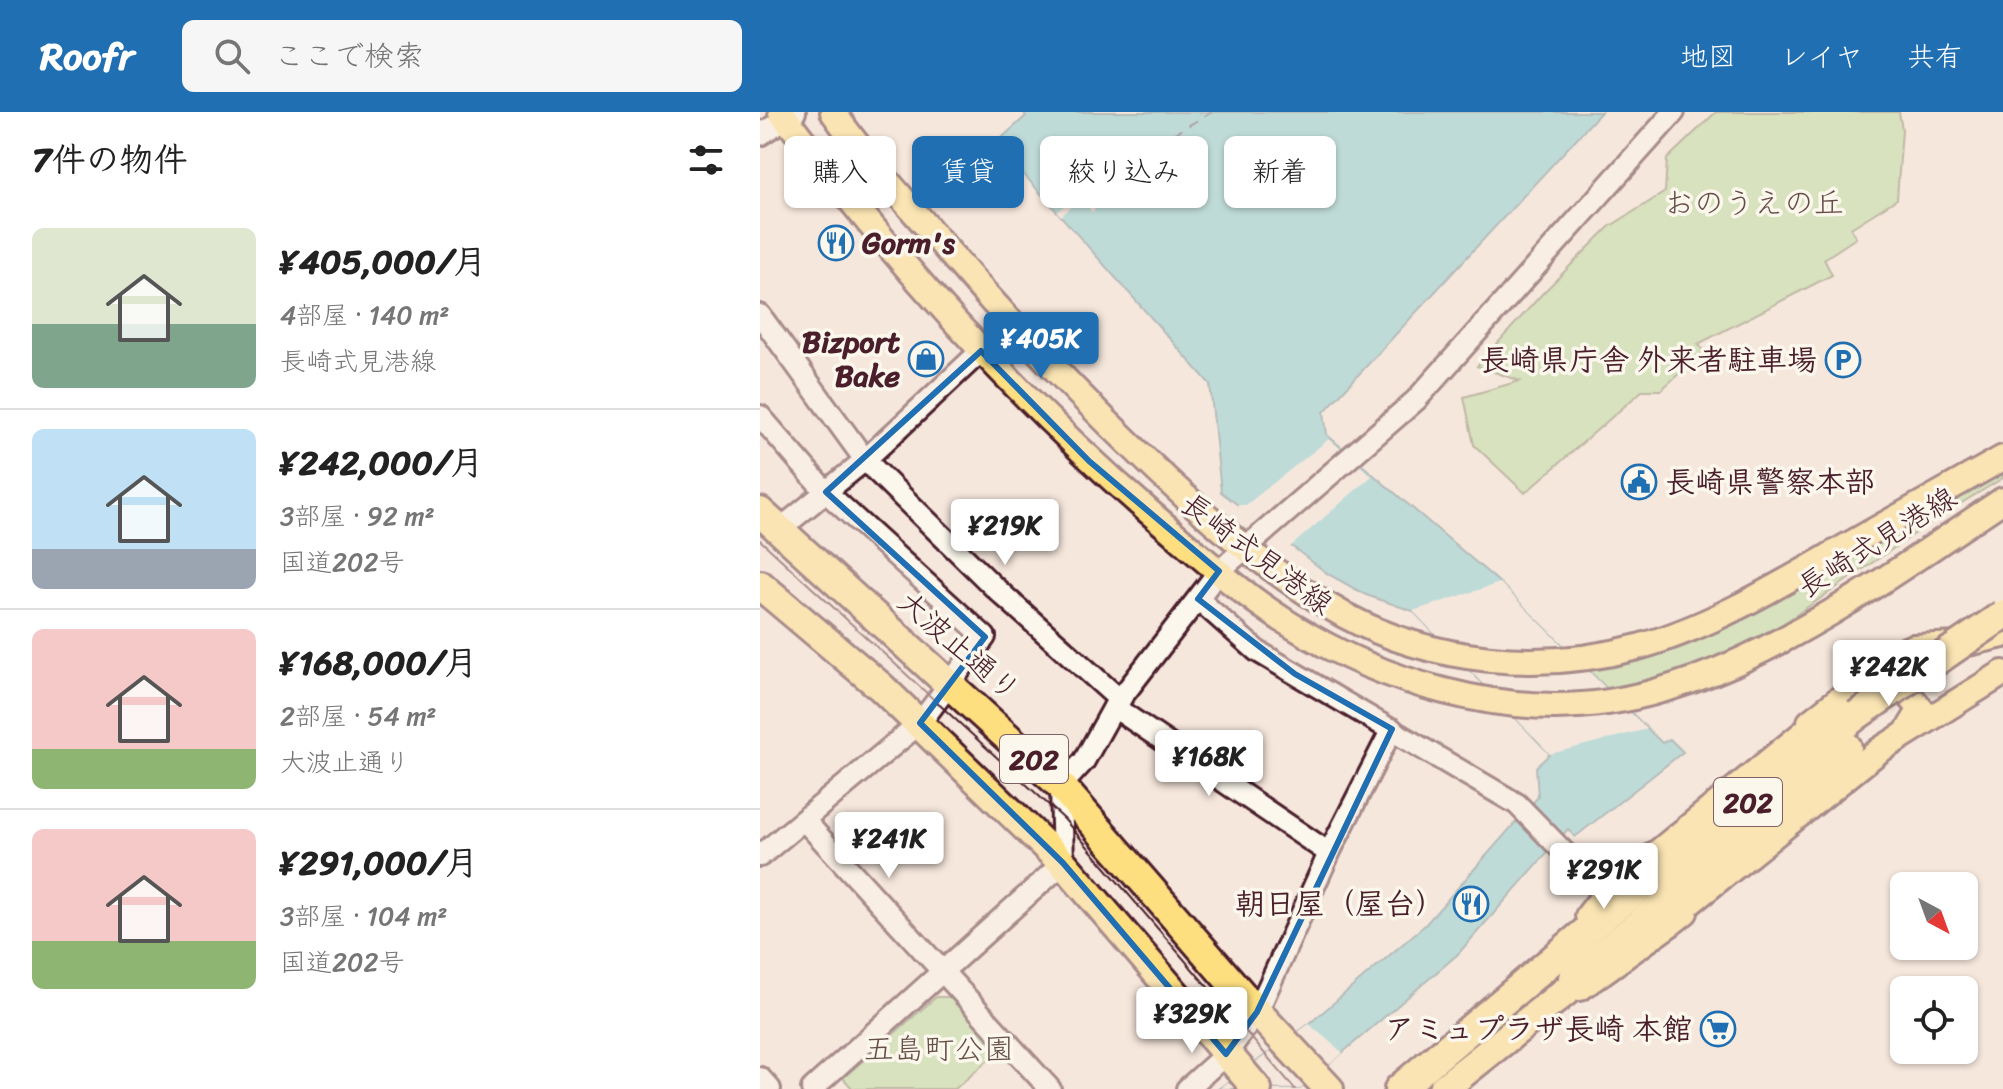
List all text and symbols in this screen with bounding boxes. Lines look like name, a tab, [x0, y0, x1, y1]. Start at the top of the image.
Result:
search box	[182, 20, 742, 92]
text: Roofr	[40, 23, 134, 90]
text: ここで検索	[274, 29, 424, 83]
text: 地図	[1680, 32, 1736, 81]
text: レイヤ	[1780, 32, 1863, 81]
text: 共有	[1907, 32, 1963, 81]
icon: search	[210, 34, 254, 78]
text: 7件の物件	[32, 130, 187, 190]
chip: 購入	[784, 136, 896, 208]
chip: 賃貸	[912, 136, 1024, 208]
chip: 絞り込み	[1040, 136, 1208, 208]
chip: 新着	[1224, 136, 1336, 208]
icon: filters	[684, 138, 728, 182]
park label: おのうえの丘	[1664, 176, 1844, 230]
place label: Gorm's	[862, 216, 956, 270]
restaurant icon: Gorm's	[817, 224, 855, 262]
text: ¥405,000/月	[280, 232, 487, 292]
icon: home	[96, 260, 192, 356]
text: 4部屋 · 140 m²	[280, 292, 450, 338]
pin: ¥405K	[985, 312, 1097, 380]
place label: Bizport Bake	[802, 315, 901, 403]
text: ¥405K	[1002, 315, 1080, 361]
place label: 長崎県庁舎 外来者駐車場	[1479, 333, 1817, 387]
text: 長崎式見港線	[280, 338, 436, 384]
shop icon: Bizport Bake	[907, 340, 945, 378]
parking icon: 長崎県庁舎 外来者駐車場	[1824, 341, 1862, 379]
text: ¥242,000/月	[280, 433, 484, 493]
place label: 長崎県警察本部	[1665, 455, 1875, 509]
icon: home	[96, 461, 192, 557]
public building icon: 長崎県警察本部	[1620, 463, 1658, 501]
street label: 長崎式見港線	[1786, 471, 1968, 613]
street label: 長崎式見港線	[1169, 478, 1345, 630]
text: 3部屋 · 92 m²	[280, 493, 435, 539]
pin: ¥219K	[949, 499, 1061, 567]
text: ¥219K	[969, 502, 1041, 548]
text: 国道202号	[280, 539, 404, 585]
street label: 大波止通り	[885, 576, 1033, 716]
text: ¥168,000/月	[280, 633, 478, 693]
pin: ¥242K	[1833, 640, 1945, 708]
text: ¥242K	[1851, 643, 1927, 689]
icon: home	[96, 661, 192, 757]
text: 2部屋 · 54 m²	[280, 693, 437, 739]
pin: ¥168K	[1153, 730, 1265, 798]
text: ¥168K	[1173, 733, 1245, 779]
road number: 202	[1000, 735, 1068, 783]
text: 大波止通り	[280, 739, 410, 785]
road number: 202	[1714, 778, 1782, 826]
pin: ¥241K	[833, 812, 945, 880]
text: ¥241K	[853, 815, 925, 861]
text: ¥291,000/月	[280, 833, 478, 893]
pin: ¥291K	[1548, 843, 1660, 911]
text: ¥291K	[1568, 846, 1640, 892]
icon: home	[96, 861, 192, 957]
north arrow	[1890, 872, 1978, 960]
map controls	[1890, 872, 1978, 1064]
place label: 朝日屋（屋台）	[1235, 877, 1445, 931]
restaurant icon: 朝日屋（屋台）	[1452, 885, 1490, 923]
text: 3部屋 · 104 m²	[280, 893, 448, 939]
text: 国道202号	[280, 939, 404, 985]
button: locate	[1890, 976, 1978, 1064]
pin: ¥329K	[1136, 987, 1248, 1055]
text: ¥329K	[1154, 990, 1230, 1036]
place label: アミュプラザ長崎 本館	[1384, 1002, 1692, 1056]
supermarket icon: アミュプラザ長崎 本館	[1699, 1010, 1737, 1048]
park label: 五島町公園	[864, 1022, 1014, 1076]

